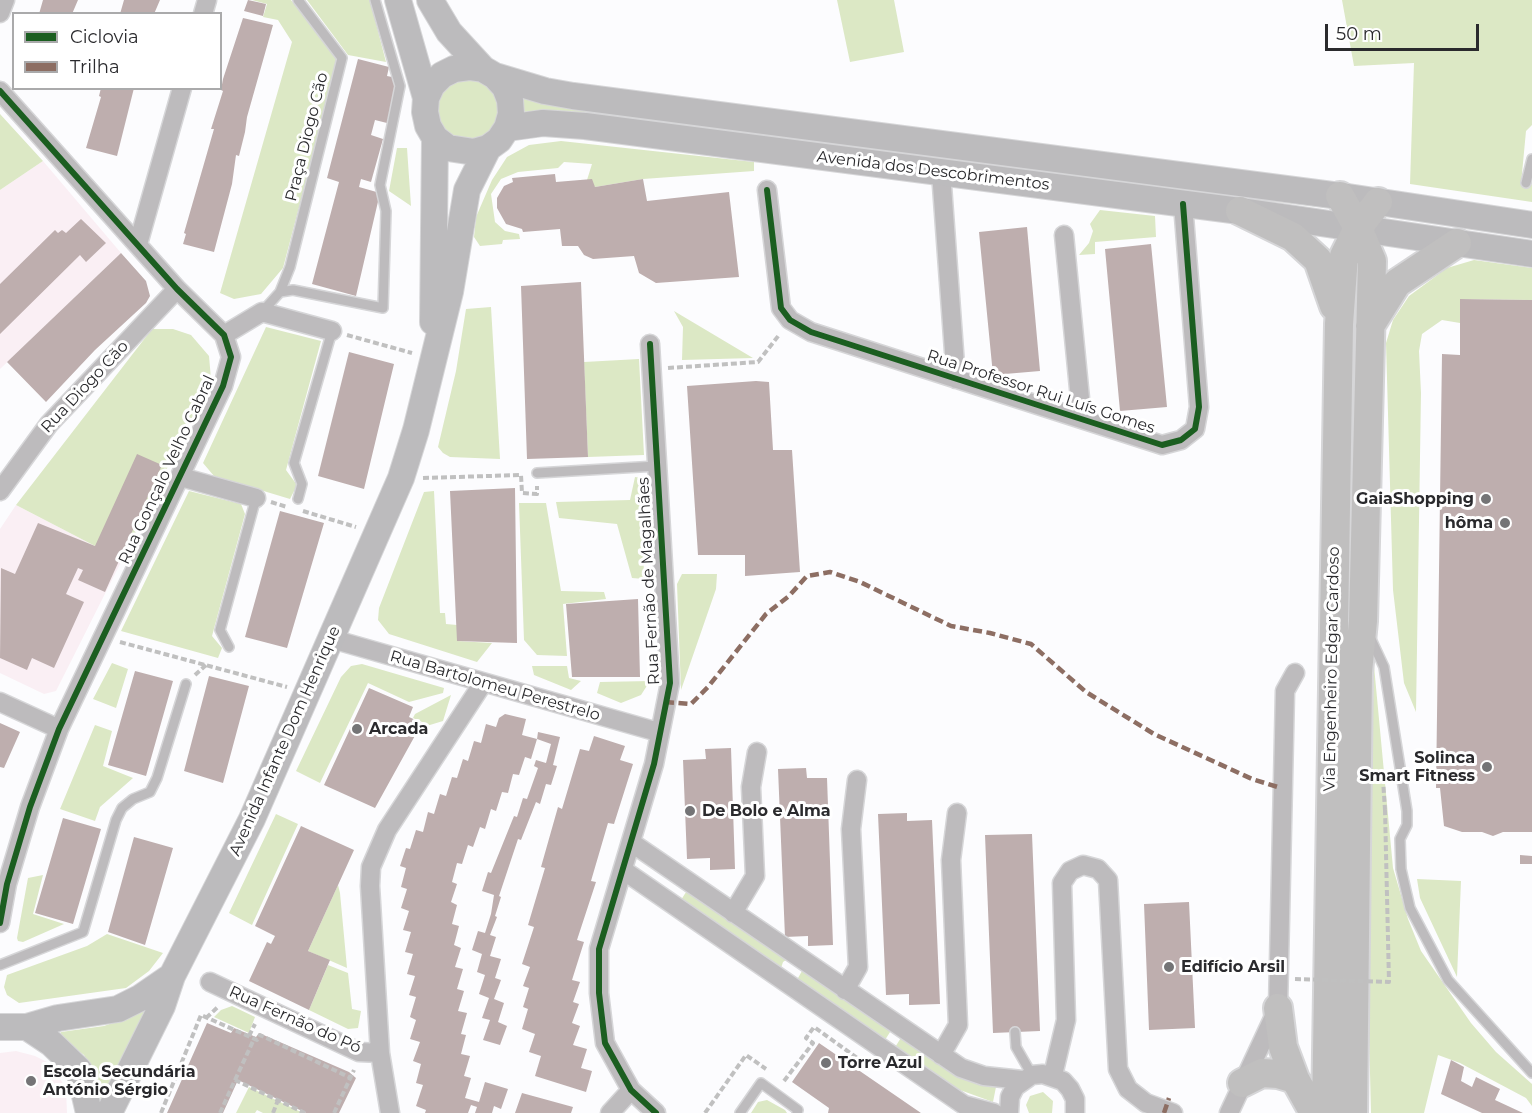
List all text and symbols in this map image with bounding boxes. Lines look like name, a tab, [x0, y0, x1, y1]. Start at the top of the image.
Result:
legend	[12, 12, 222, 90]
scale bar	[1328, 12, 1482, 50]
text: 50 m	[1336, 23, 1382, 45]
text: Ciclovia	[70, 26, 139, 48]
text: Trilha	[70, 56, 120, 78]
street label: Praça Diogo Cão	[282, 70, 332, 204]
street label: Avenida dos Descobrimentos	[816, 147, 1050, 195]
street label: Rua Diogo Cão	[37, 337, 133, 437]
street label: Rua Professor Rui Luís Gomes	[925, 346, 1157, 438]
street label: Rua Gonçalo Velho Cabral	[115, 372, 219, 568]
street label: Rua Fernão de Magalhães	[634, 477, 664, 685]
place label: GaiaShopping	[1356, 489, 1474, 509]
marker: GaiaShopping	[1479, 492, 1493, 506]
place label: hôma	[1445, 513, 1493, 533]
marker: hôma	[1498, 516, 1512, 530]
street label: Via Engenheiro Edgar Cardoso	[1320, 546, 1344, 792]
street label: Avenida Infante Dom Henrique	[225, 623, 345, 859]
street label: Rua Bartolomeu Perestrelo	[388, 647, 602, 725]
place label: Arcada	[369, 719, 428, 739]
marker: Arcada	[350, 722, 364, 736]
place label: Solinca Smart Fitness	[1359, 748, 1475, 786]
marker: Solinca Smart Fitness	[1480, 760, 1494, 774]
place label: De Bolo e Alma	[702, 801, 831, 821]
marker: De Bolo e Alma	[683, 804, 697, 818]
place label: Edifício Arsil	[1181, 957, 1285, 977]
marker: Edifício Arsil	[1162, 960, 1176, 974]
street label: Rua Fernão do Pó	[226, 982, 364, 1058]
place label: Torre Azul	[838, 1053, 922, 1073]
marker: Torre Azul	[819, 1056, 833, 1070]
place label: Escola Secundária António Sérgio	[43, 1062, 196, 1100]
marker: Escola Secundária António Sérgio	[24, 1074, 38, 1088]

